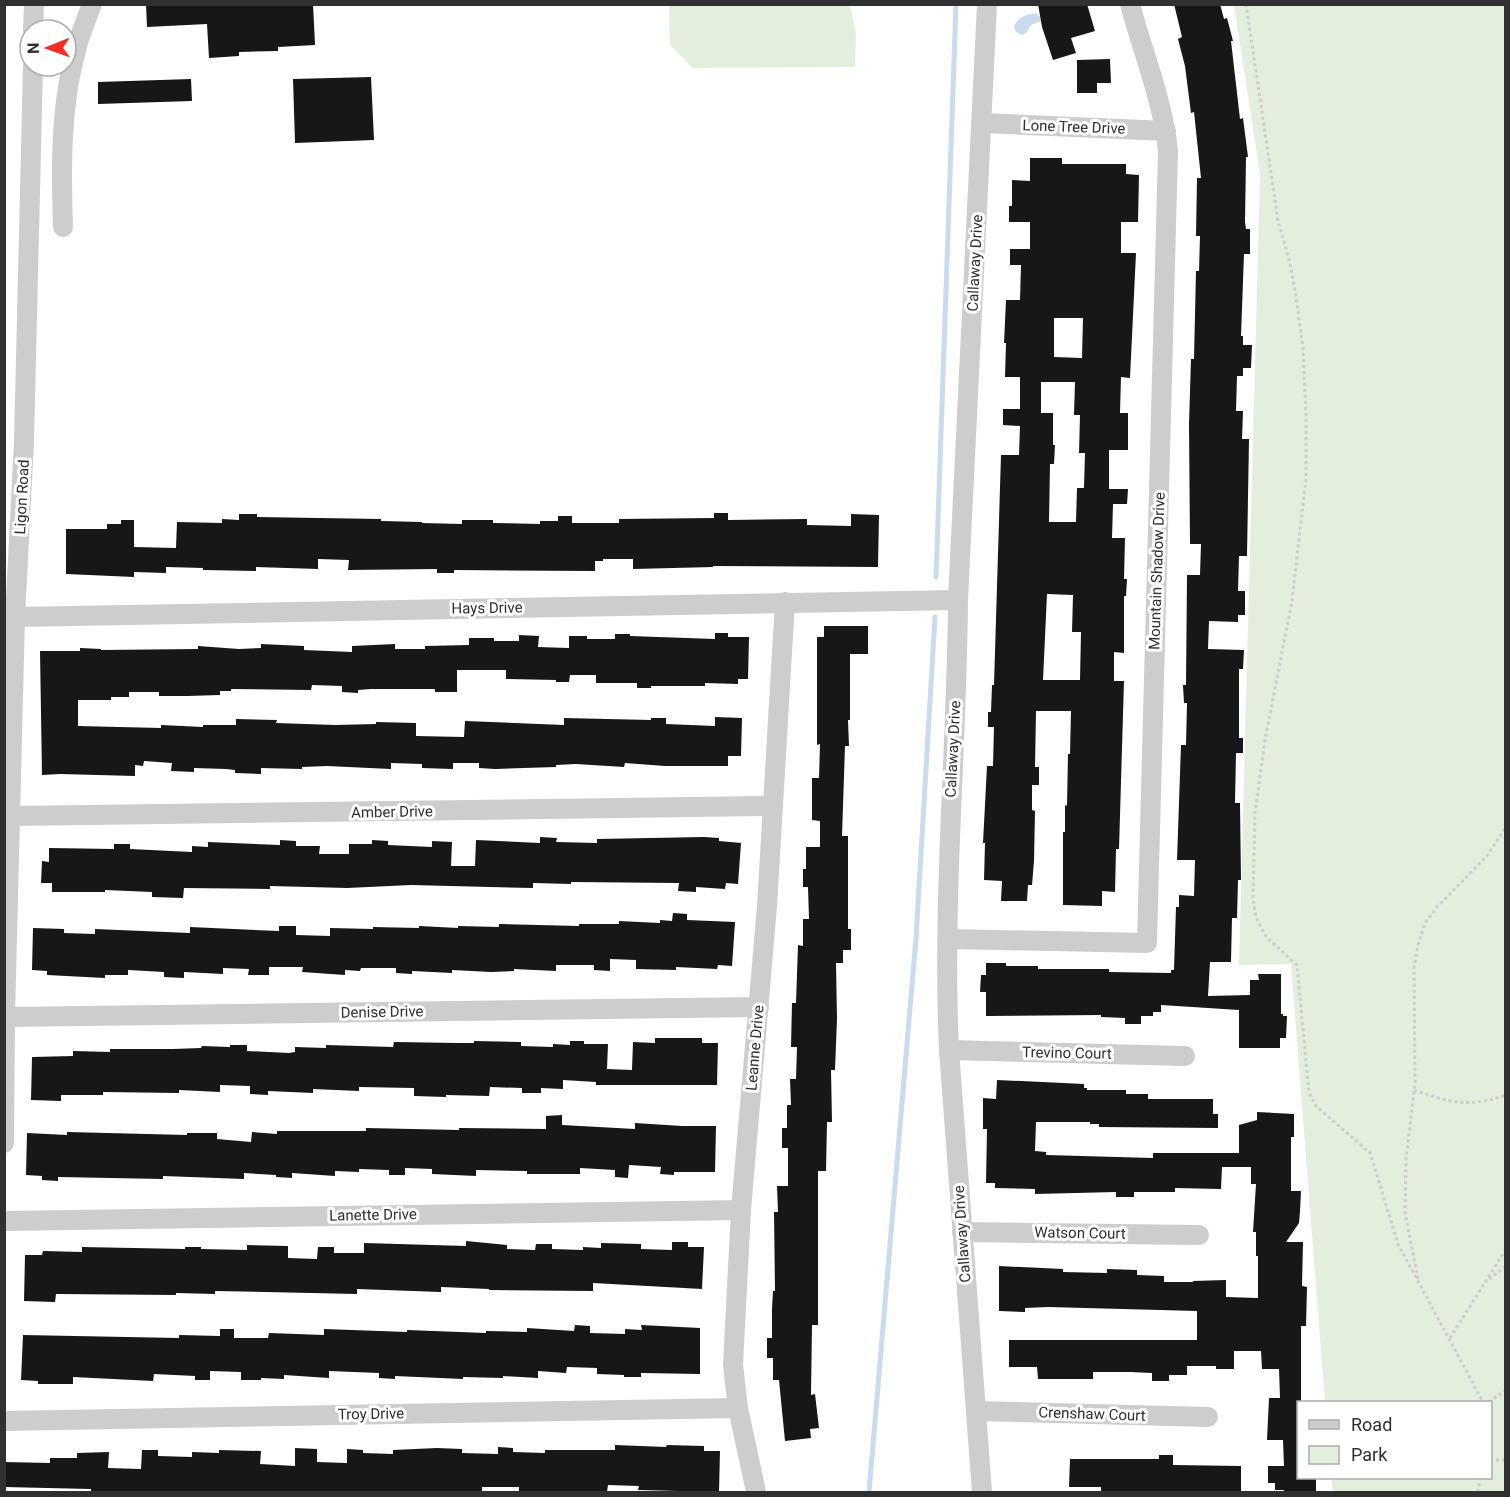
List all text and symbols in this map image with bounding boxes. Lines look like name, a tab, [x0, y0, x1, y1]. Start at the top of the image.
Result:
north arrow	[18, 18, 78, 78]
text: N	[24, 42, 43, 54]
street label: Lone Tree Drive	[1022, 116, 1126, 138]
street label: Callaway Drive	[963, 214, 987, 312]
street label: Ligon Road	[11, 459, 33, 535]
street label: Mountain Shadow Drive	[1145, 492, 1169, 650]
street label: Hays Drive	[451, 598, 523, 618]
street label: Callaway Drive	[941, 700, 965, 798]
street label: Amber Drive	[351, 802, 433, 822]
street label: Denise Drive	[340, 1002, 424, 1022]
street label: Leanne Drive	[742, 1004, 768, 1092]
street label: Trevino Court	[1022, 1043, 1112, 1063]
street label: Callaway Drive	[950, 1185, 974, 1283]
street label: Lanette Drive	[329, 1205, 417, 1225]
street label: Watson Court	[1034, 1223, 1126, 1243]
legend	[1297, 1401, 1492, 1479]
street label: Crenshaw Court	[1038, 1403, 1146, 1425]
street label: Troy Drive	[338, 1404, 404, 1424]
text: Road	[1351, 1414, 1392, 1435]
text: Park	[1351, 1444, 1388, 1465]

